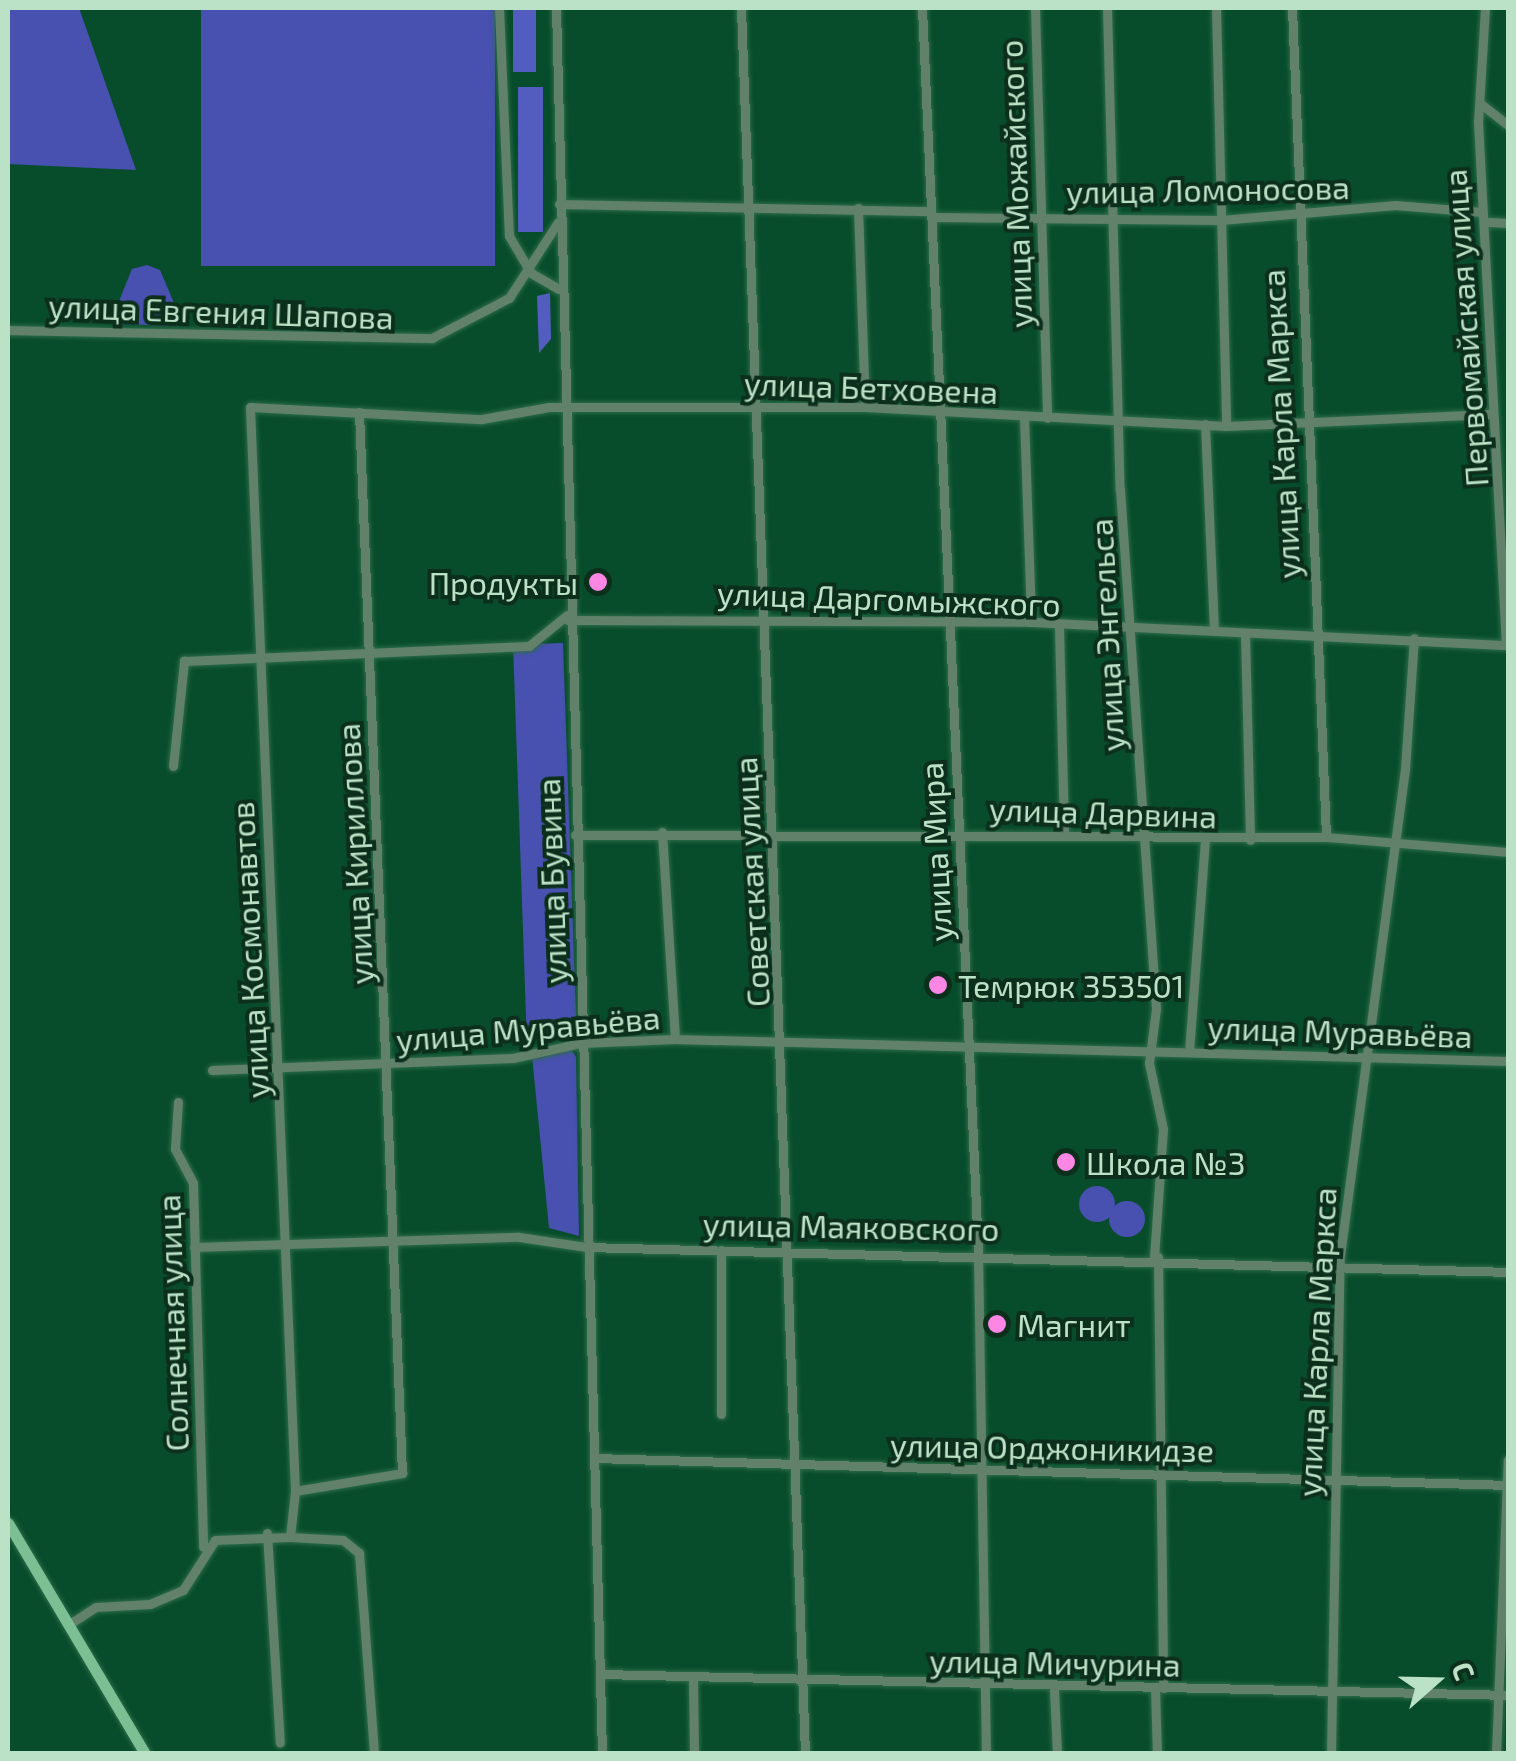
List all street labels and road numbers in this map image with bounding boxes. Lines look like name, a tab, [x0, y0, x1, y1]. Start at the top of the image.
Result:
street label: улица Можайского	[991, 39, 1039, 329]
street label: улица Ломоносова	[1066, 167, 1350, 211]
street label: Первомайская улица	[1435, 168, 1495, 488]
street label: улица Карла Маркса	[1253, 268, 1307, 580]
street label: улица Евгения Шапова	[48, 286, 394, 336]
street label: улица Бетховена	[743, 363, 999, 411]
street label: улица Энгельса	[1081, 518, 1131, 752]
street label: улица Даргомыжского	[717, 573, 1061, 623]
street label: улица Кириллова	[328, 722, 380, 986]
street label: Советская улица	[725, 756, 777, 1008]
street label: улица Мира	[911, 761, 959, 943]
street label: улица Бувина	[528, 778, 574, 984]
street label: улица Дарвина	[988, 789, 1218, 835]
street label: улица Космонавтов	[222, 801, 276, 1099]
street label: улица Муравьёва	[394, 997, 662, 1059]
street label: улица Муравьёва	[1207, 1007, 1473, 1055]
street label: улица Карла Маркса	[1289, 1186, 1343, 1498]
street label: Солнечная улица	[148, 1194, 196, 1452]
street label: улица Маяковского	[702, 1204, 1000, 1248]
street label: улица Орджоникидзе	[890, 1425, 1214, 1469]
street label: улица Мичурина	[929, 1641, 1181, 1683]

